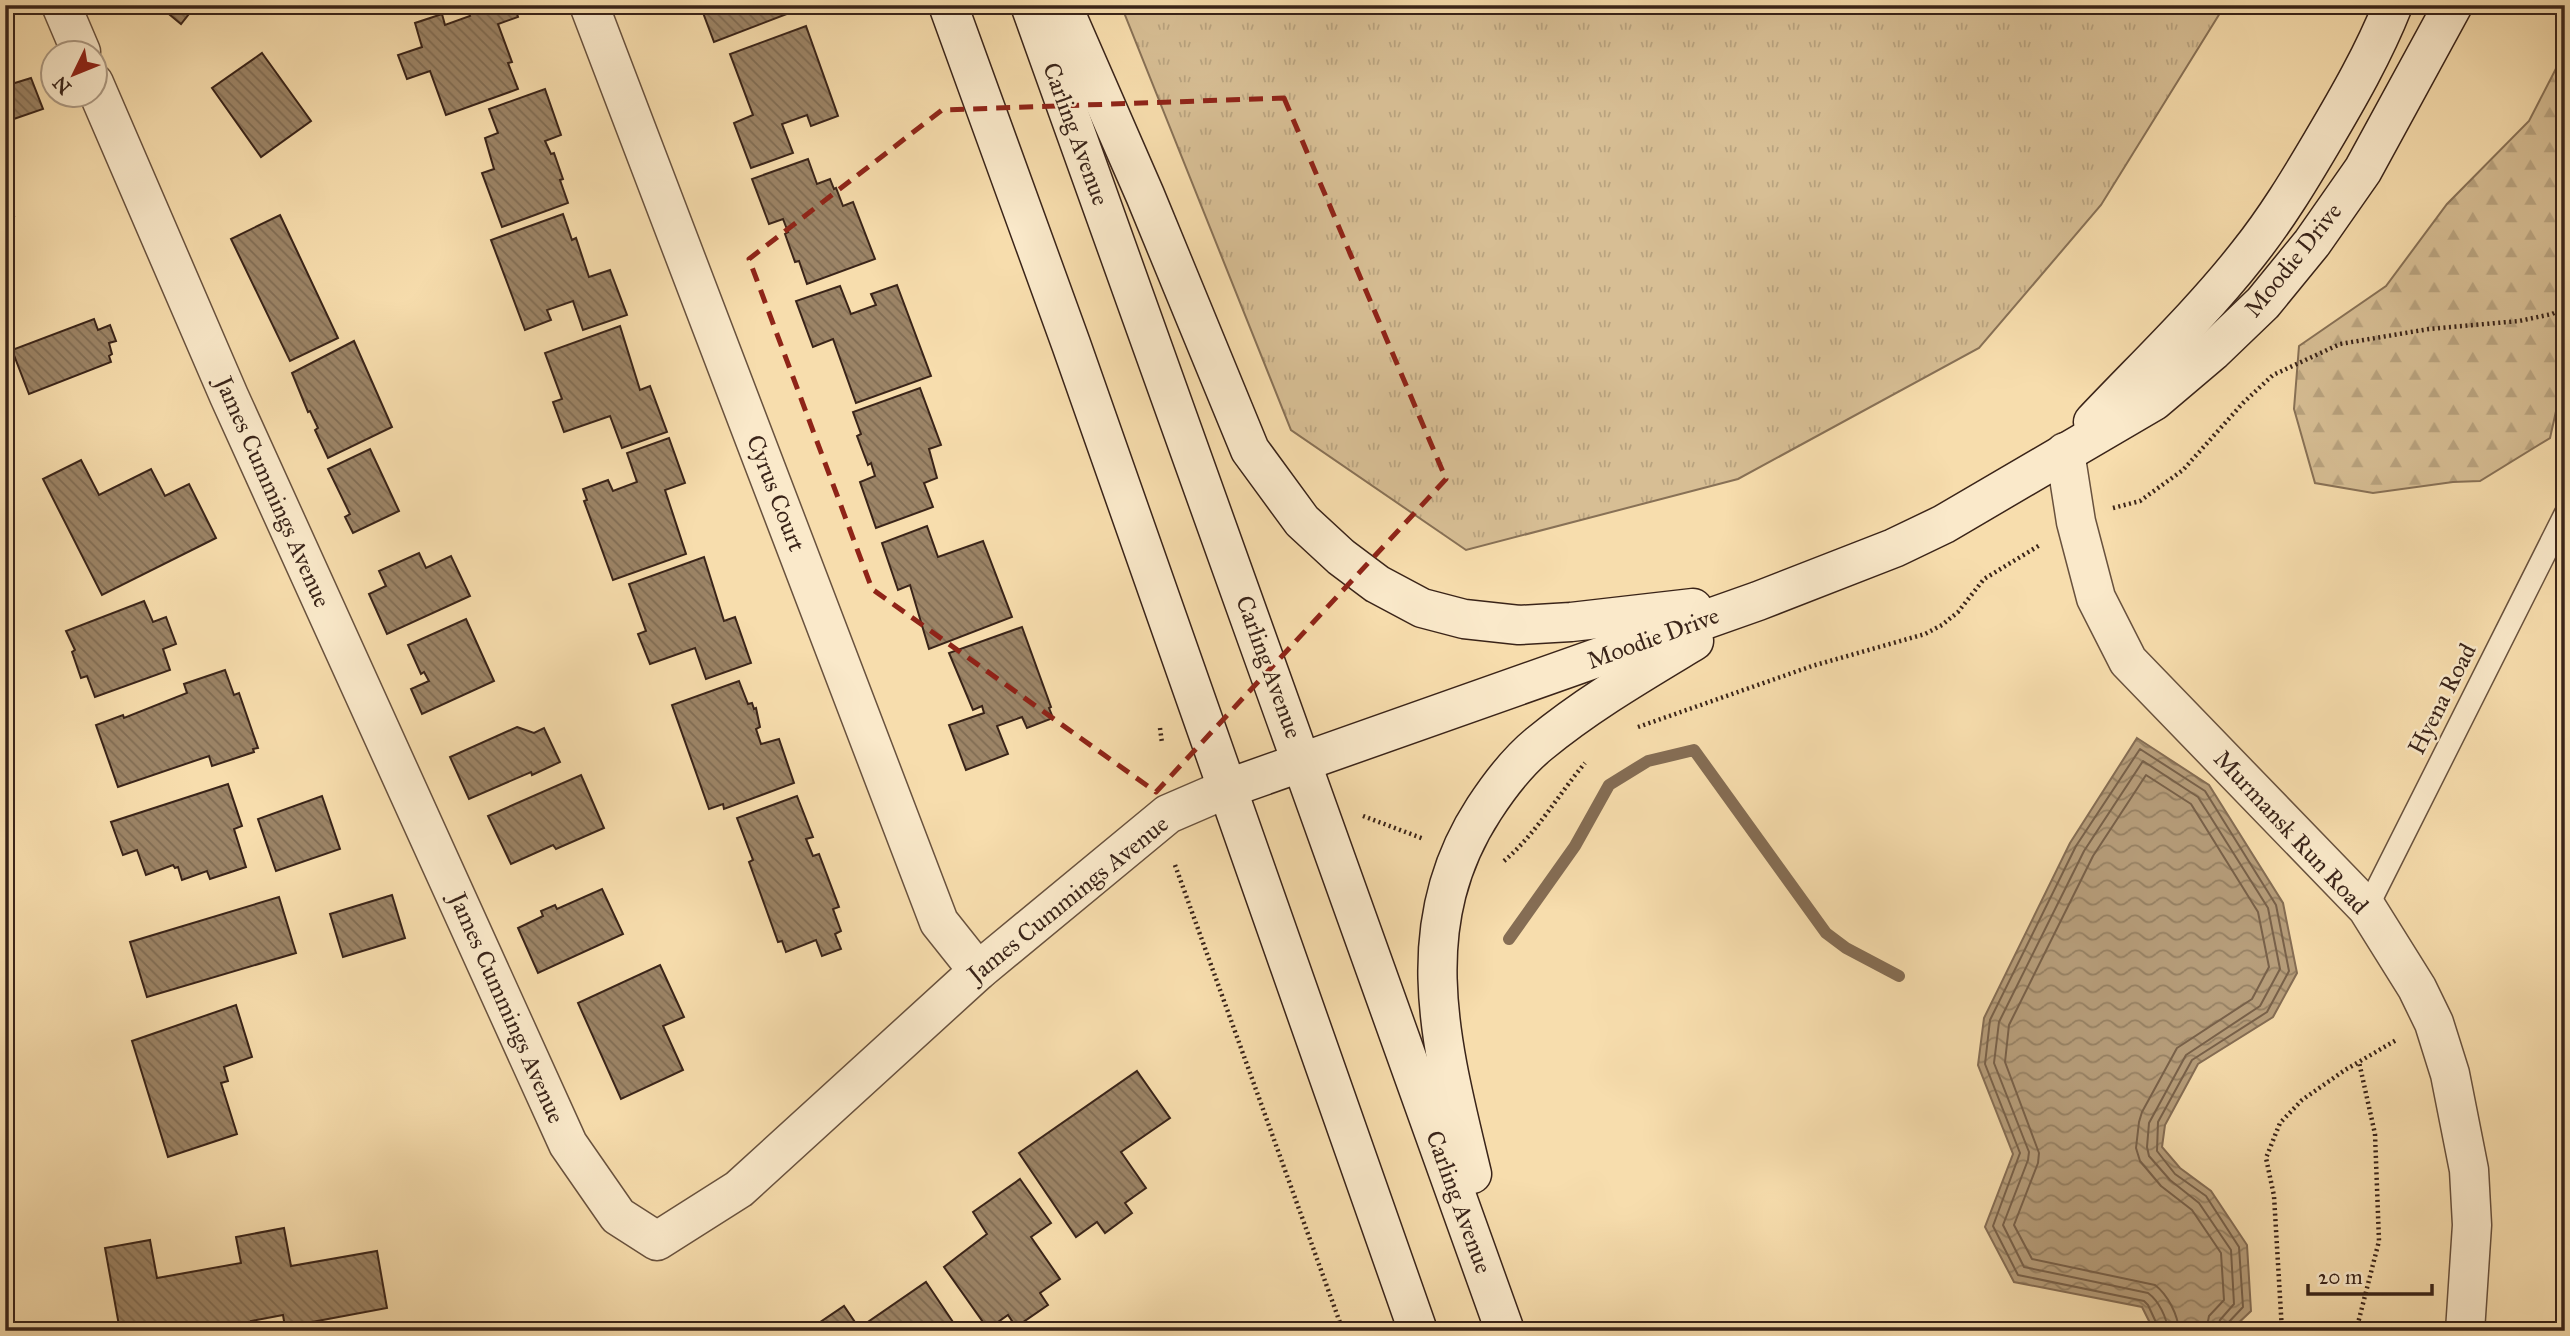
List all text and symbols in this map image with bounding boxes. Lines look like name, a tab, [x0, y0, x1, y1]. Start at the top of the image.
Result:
north arrow	[38, 38, 108, 108]
street label: Carling Avenue	[1036, 58, 1116, 210]
text: N	[48, 72, 76, 99]
street label: Moodie Drive	[2238, 197, 2348, 323]
street label: James Cummings Avenue	[207, 369, 337, 612]
street label: Cyrus Court	[740, 431, 812, 556]
street label: Carling Avenue	[1229, 591, 1309, 743]
street label: Moodie Drive	[1583, 600, 1723, 676]
street label: Hyena Road	[2401, 638, 2483, 760]
street label: Murmansk Run Road	[2207, 744, 2375, 920]
street label: James Cummings Avenue	[959, 809, 1174, 991]
street label: James Cummings Avenue	[441, 885, 571, 1128]
street label: Carling Avenue	[1419, 1126, 1499, 1278]
scale bar	[2308, 1252, 2432, 1296]
text: 20 m	[2318, 1264, 2363, 1290]

